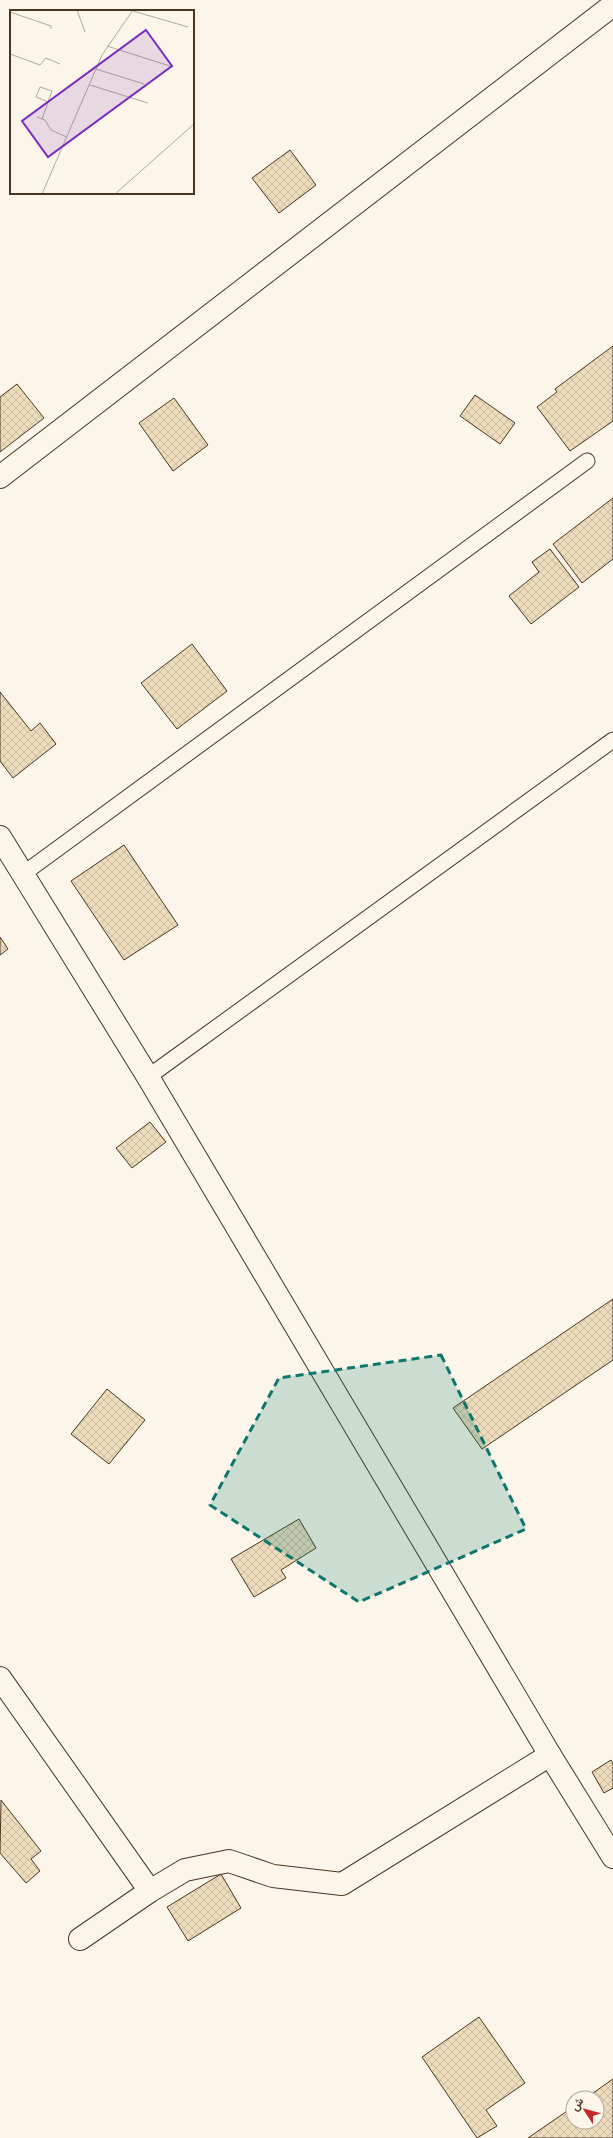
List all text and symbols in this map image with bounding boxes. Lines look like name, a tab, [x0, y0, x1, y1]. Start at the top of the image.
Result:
inset map	[10, 10, 194, 194]
north arrow	[565, 2090, 605, 2130]
text: ش	[567, 2095, 586, 2114]

